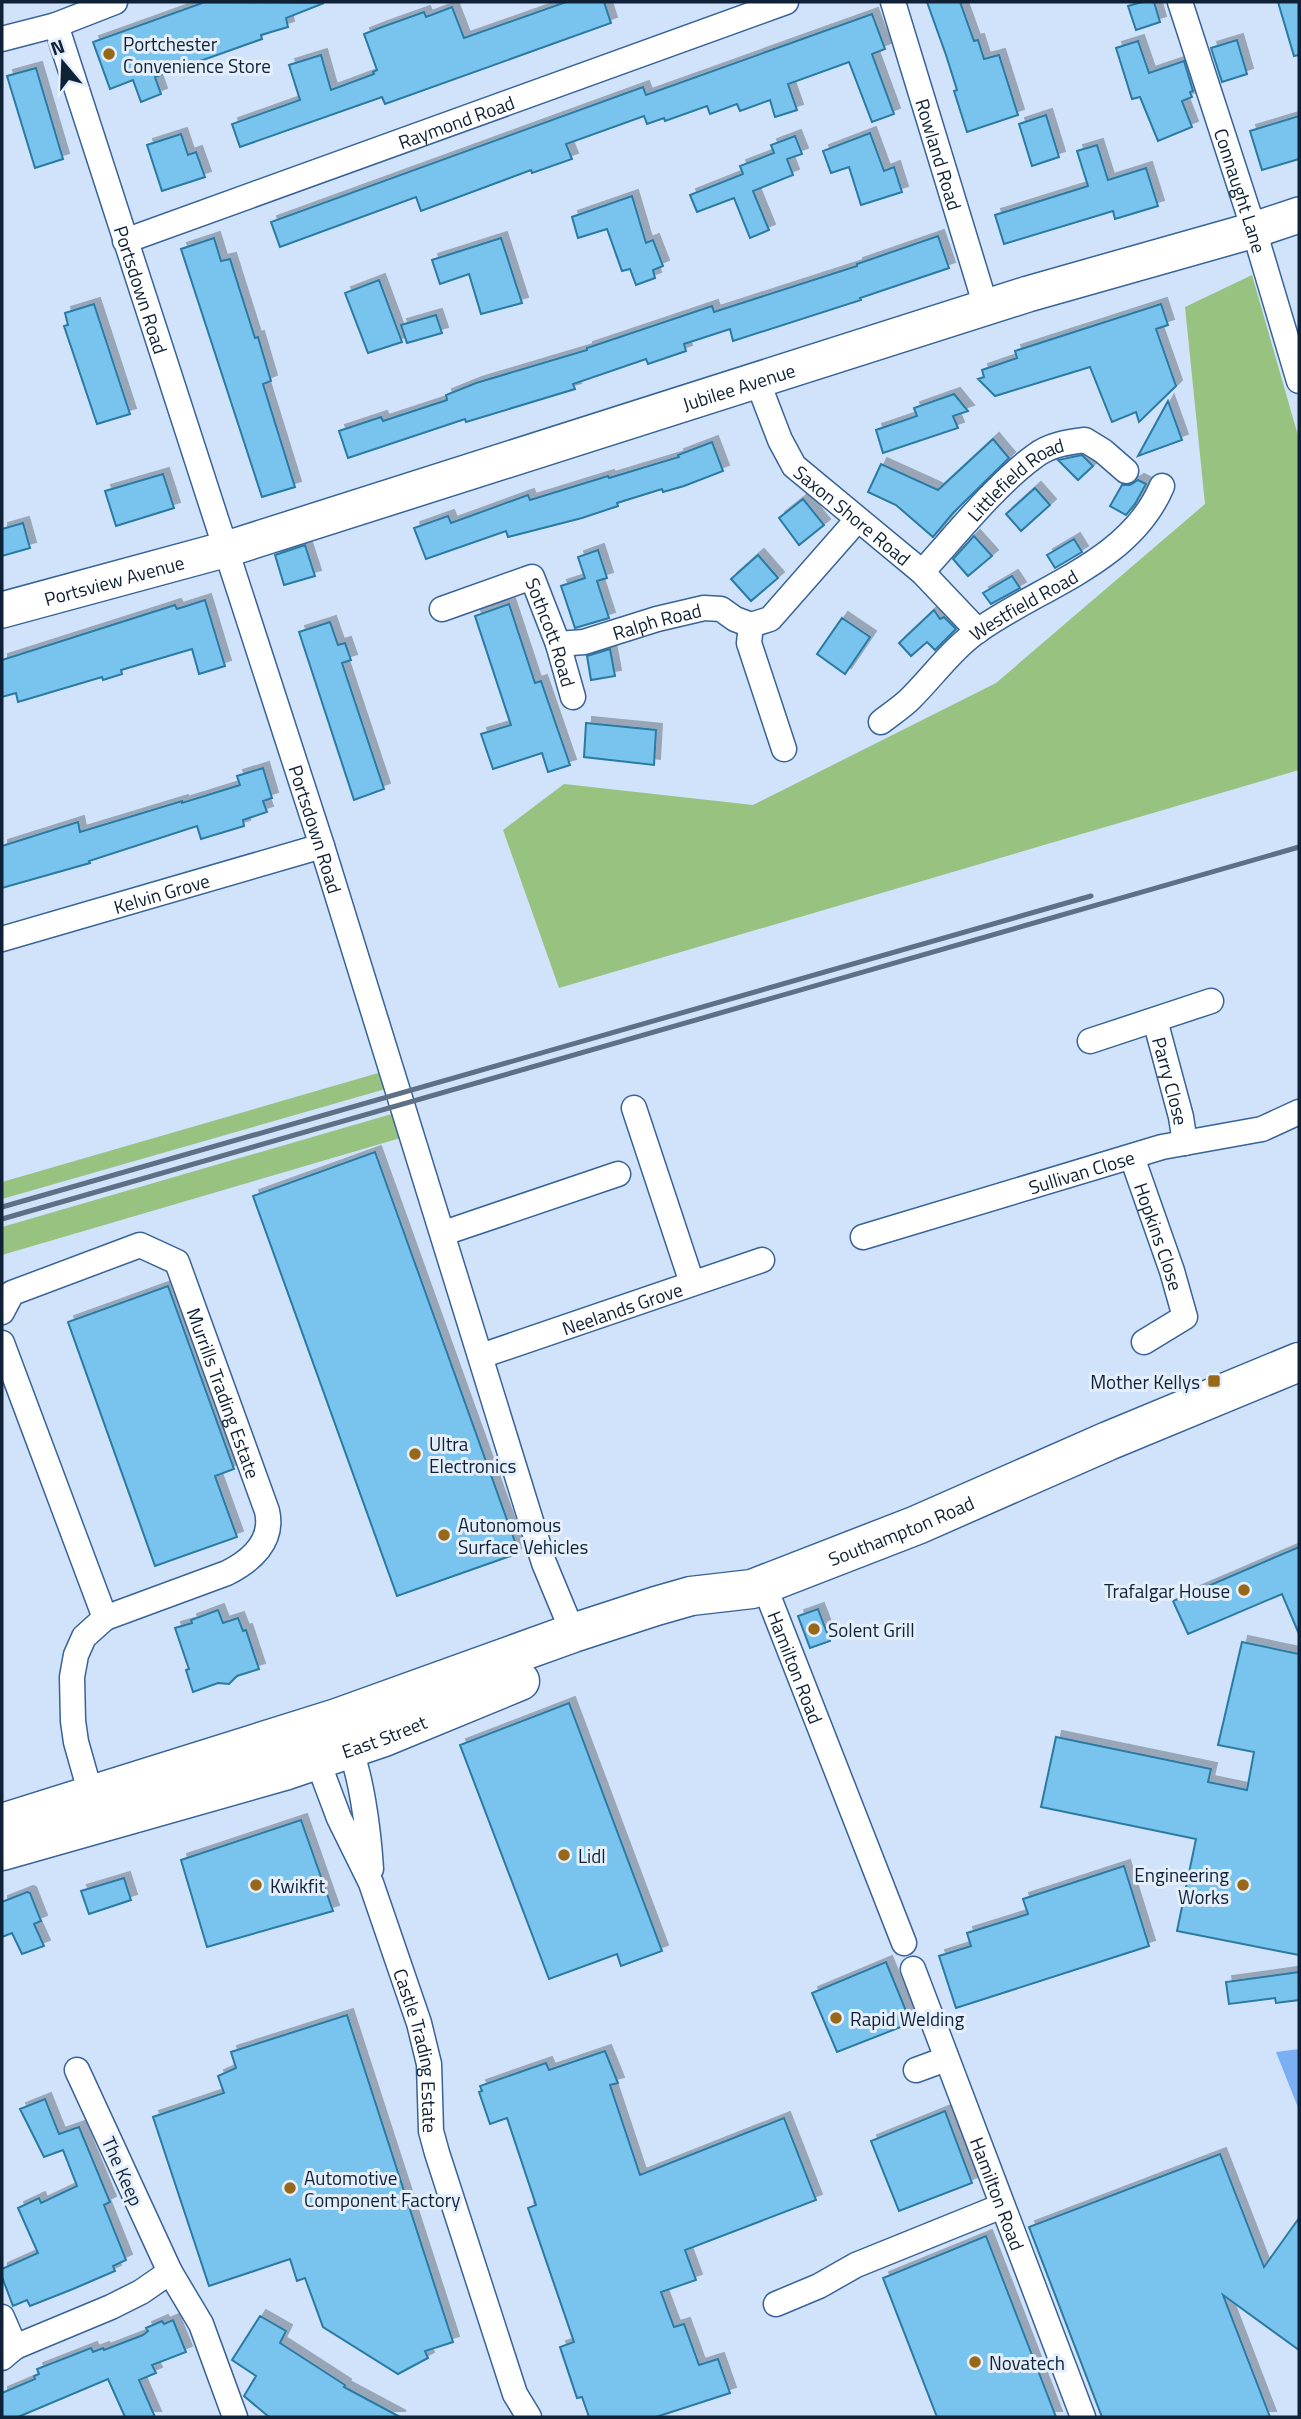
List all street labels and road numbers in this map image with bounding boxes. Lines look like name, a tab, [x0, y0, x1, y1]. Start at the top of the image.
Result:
street label: Raymond Road	[394, 87, 518, 156]
street label: Rowland Road	[909, 95, 970, 214]
street label: Connaught Lane	[1207, 124, 1274, 256]
street label: Portsdown Road	[107, 222, 176, 357]
street label: Jubilee Avenue	[678, 355, 799, 418]
street label: Littlefield Road	[959, 429, 1067, 527]
street label: Saxon Shore Road	[788, 457, 918, 572]
street label: Portsview Avenue	[41, 547, 187, 613]
street label: Westfield Road	[963, 561, 1083, 647]
street label: Sothcott Road	[519, 573, 584, 690]
street label: Ralph Road	[609, 595, 704, 647]
street label: Portsdown Road	[282, 761, 350, 897]
street label: Kelvin Grove	[110, 865, 213, 920]
street label: Parry Close	[1146, 1033, 1197, 1127]
street label: Sullivan Close	[1025, 1142, 1138, 1201]
street label: Hopkins Close	[1127, 1178, 1191, 1294]
street label: Neelands Grove	[558, 1274, 686, 1342]
street label: Murrills Trading Estate	[180, 1303, 269, 1482]
street label: Southampton Road	[824, 1487, 978, 1573]
street label: Hamilton Road	[761, 1606, 831, 1728]
street label: East Street	[338, 1706, 431, 1765]
street label: Castle Trading Estate	[387, 1964, 446, 2133]
street label: The Keep	[95, 2131, 151, 2211]
street label: Hamilton Road	[963, 2133, 1033, 2254]

